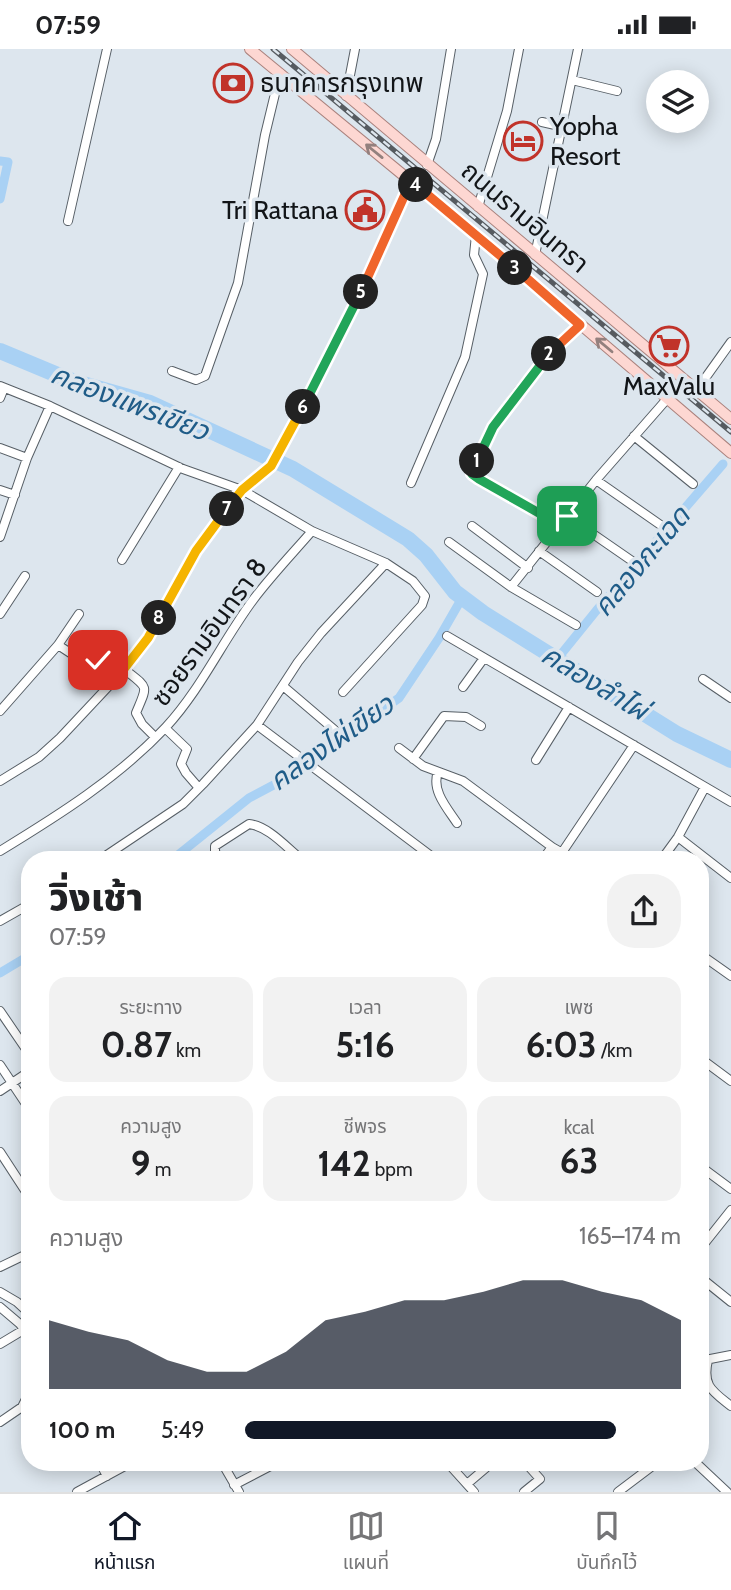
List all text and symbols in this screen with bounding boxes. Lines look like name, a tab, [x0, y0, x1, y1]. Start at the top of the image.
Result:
text: 07:59	[35, 9, 101, 41]
bank icon: ธนาคารกรุงเทพ	[212, 62, 254, 104]
place label: ธนาคารกรุงเทพ	[260, 67, 424, 99]
map controls	[646, 70, 709, 133]
button: layers	[646, 70, 709, 133]
place label: Yopha Resort	[549, 110, 621, 172]
hotel icon: Yopha Resort	[502, 120, 544, 162]
one-way arrow	[366, 143, 384, 159]
street label: ถนนรามอินทรา	[455, 154, 595, 280]
pin: 4	[398, 167, 434, 203]
text: 4	[410, 173, 421, 196]
public building icon: Tri Rattana	[344, 189, 386, 231]
place label: Tri Rattana	[222, 194, 339, 226]
pin: 3	[498, 251, 532, 285]
text: 3	[509, 256, 520, 279]
pin: 5	[344, 275, 378, 309]
text: 5	[355, 280, 366, 303]
supermarket icon: MaxValu	[648, 325, 690, 367]
pin: 2	[532, 337, 566, 371]
one-way arrow	[595, 337, 613, 353]
text: 2	[543, 342, 554, 365]
water label: คลองแพรเขียว	[46, 356, 215, 448]
place label: MaxValu	[623, 370, 715, 402]
pin: 6	[286, 389, 320, 425]
text: 6	[297, 395, 308, 418]
pin: 1	[460, 443, 494, 479]
text: 1	[473, 449, 480, 472]
pin	[537, 486, 597, 546]
pin: 7	[210, 491, 244, 526]
text: 7	[222, 497, 231, 520]
icon: arrive	[548, 497, 586, 535]
water label: คลองกะเฉด	[585, 499, 697, 623]
street label: ซอยรามอินทรา 8	[145, 552, 273, 712]
pin: 8	[142, 601, 176, 635]
pin	[68, 630, 128, 690]
water label: คลองลำไผ่	[536, 637, 658, 729]
icon: check	[79, 641, 117, 679]
water label: คลองไผ่เขียว	[262, 686, 401, 797]
text: วิ่งเช้า	[49, 873, 143, 920]
button: share	[607, 874, 681, 948]
text: 07:59	[49, 923, 107, 951]
text: ระยะทาง	[120, 996, 182, 1019]
text: เวลา	[348, 996, 382, 1019]
text: เพซ	[564, 996, 594, 1019]
text: 0.87	[101, 1023, 172, 1066]
text: 5:16	[335, 1023, 395, 1066]
text: 6:03	[526, 1023, 597, 1066]
text: km	[172, 1039, 201, 1062]
text: /km	[597, 1039, 632, 1062]
text: ความสูง	[120, 1115, 182, 1138]
text: ชีพจร	[343, 1115, 387, 1138]
text: kcal	[564, 1116, 594, 1139]
text: 63	[560, 1139, 598, 1182]
text: 9	[131, 1142, 150, 1185]
text: 142	[317, 1142, 371, 1185]
text: m	[150, 1158, 171, 1181]
text: bpm	[371, 1158, 413, 1181]
text: 165–174 m	[579, 1222, 681, 1250]
text: ความสูง	[49, 1224, 123, 1252]
text: 100 m	[49, 1416, 115, 1444]
text: 5:49	[161, 1416, 205, 1444]
tab: หน้าแรก	[94, 1507, 155, 1578]
tab: แผนที่	[343, 1507, 389, 1578]
tab: บันทึกไว้	[576, 1507, 637, 1578]

